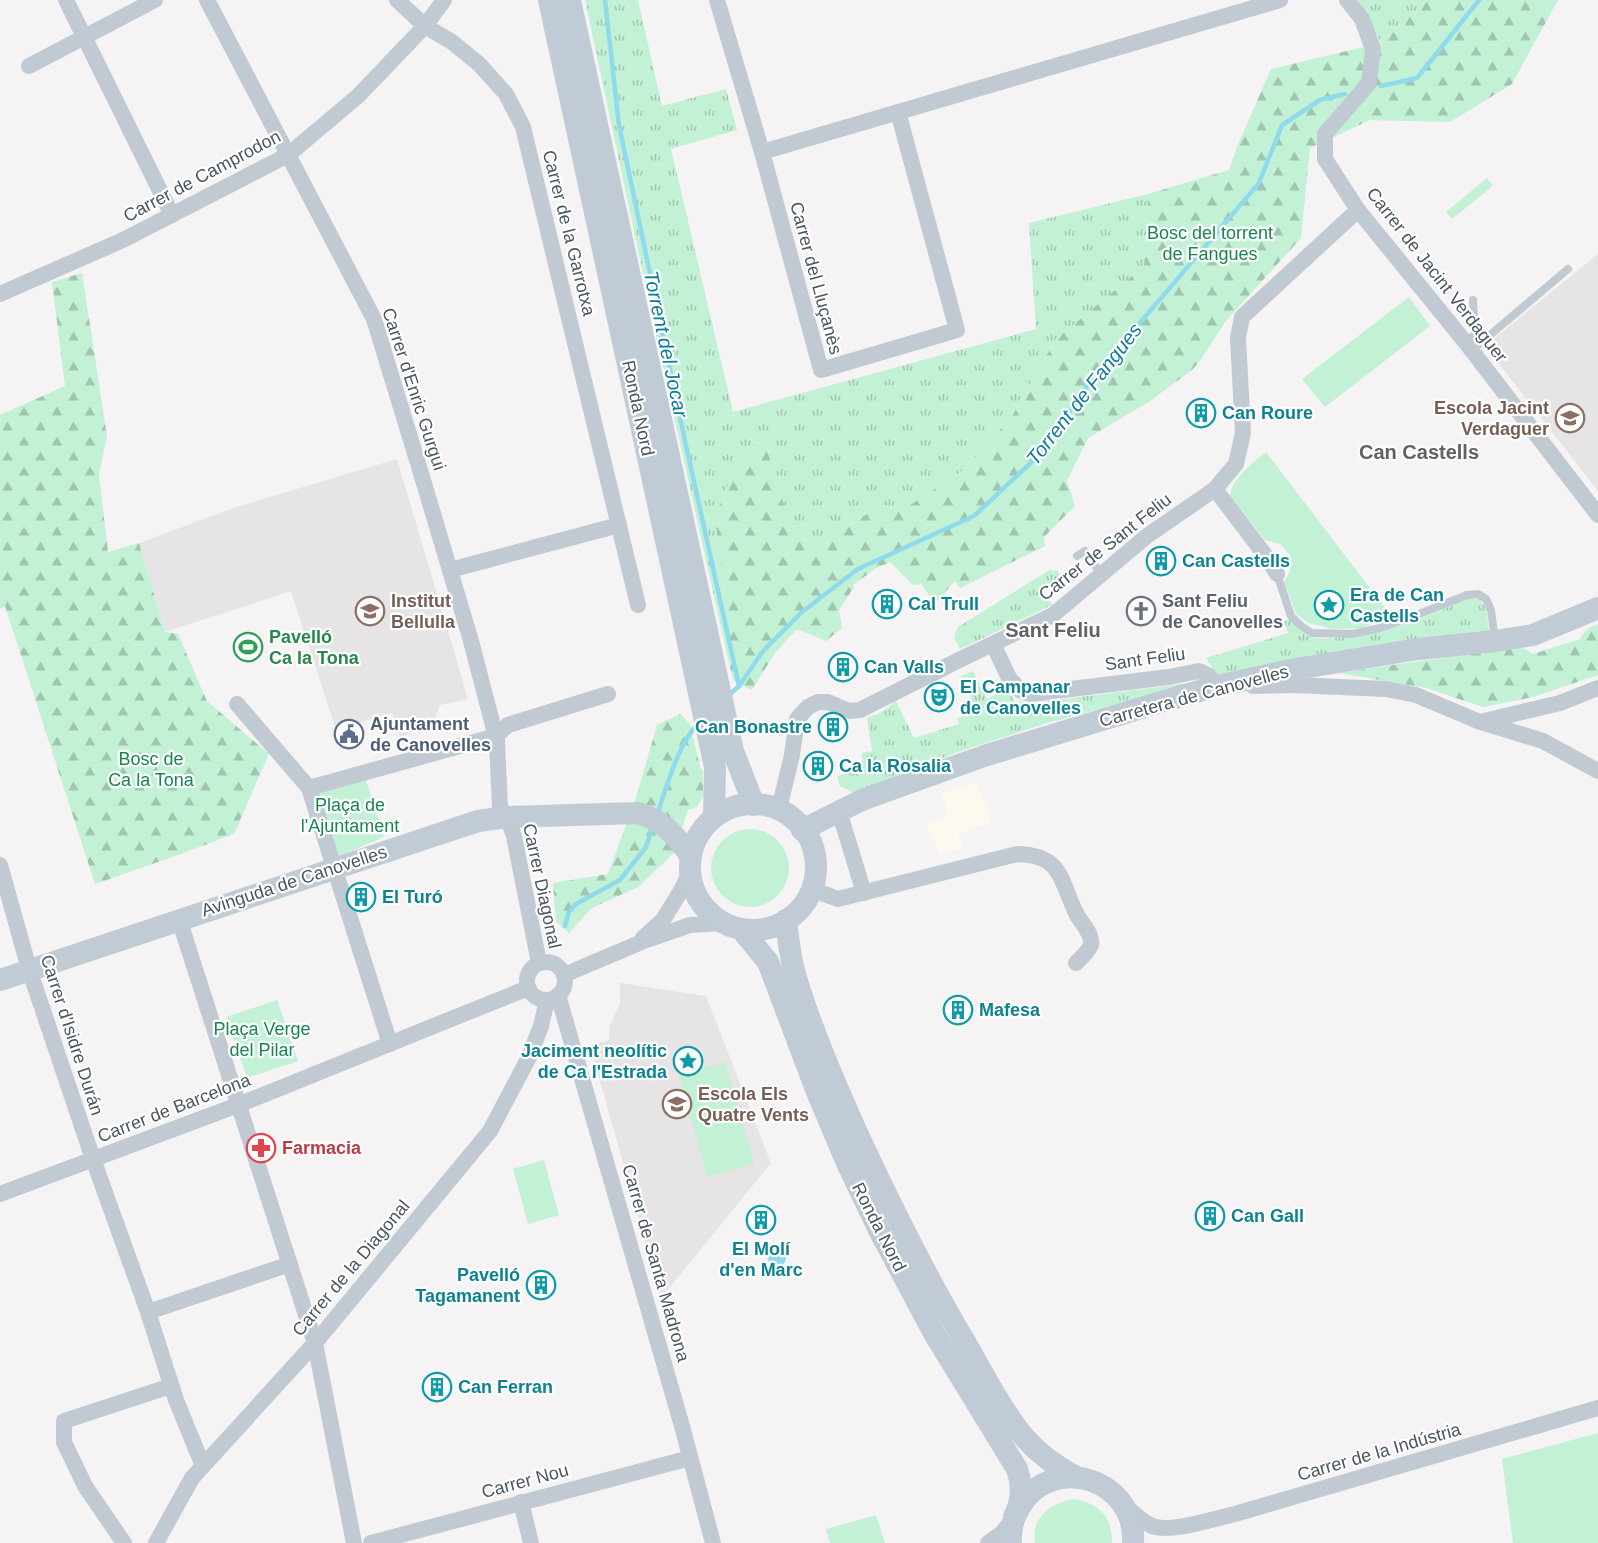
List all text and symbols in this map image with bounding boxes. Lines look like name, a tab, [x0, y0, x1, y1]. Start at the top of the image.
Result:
street label: Carrer de Camprodon	[120, 126, 284, 226]
street label: Carrer de la Garrotxa	[539, 148, 600, 319]
street label: Carrer de Jacint Verdaguer	[1363, 184, 1511, 366]
street label: Carrer del Lluçanès	[786, 200, 846, 356]
park label: Bosc del torrent de Fangues	[1147, 223, 1273, 264]
water label: Torrent del Jocar	[640, 269, 693, 421]
street label: Carrer d'Enric Gurgui	[378, 305, 450, 473]
water label: Torrent de Fangues	[1022, 319, 1146, 469]
street label: Ronda Nord	[618, 358, 658, 458]
building icon: Can Roure	[1185, 397, 1217, 429]
place label: Escola Jacint Verdaguer	[1434, 398, 1549, 439]
school or university icon: Escola Jacint Verdaguer	[1554, 402, 1586, 434]
place label: Can Roure	[1222, 403, 1313, 423]
district label: Can Castells	[1359, 441, 1479, 463]
street label: Carrer de Sant Feliu	[1035, 489, 1175, 605]
building icon: Can Castells	[1145, 545, 1177, 577]
place label: Can Castells	[1182, 551, 1290, 571]
place label: Era de Can Castells	[1350, 585, 1444, 626]
building icon: Cal Trull	[871, 588, 903, 620]
place icon: Era de Can Castells	[1313, 589, 1345, 621]
place label: Institut Bellulla	[391, 591, 456, 632]
place label: Sant Feliu de Canovelles	[1162, 591, 1283, 632]
place label: Cal Trull	[908, 594, 979, 614]
school or university icon: Institut Bellulla	[354, 595, 386, 627]
church icon: Sant Feliu de Canovelles	[1125, 595, 1157, 627]
district label: Sant Feliu	[1005, 619, 1101, 641]
place label: Pavelló Ca la Tona	[269, 627, 360, 668]
sports icon: Pavelló Ca la Tona	[232, 631, 264, 663]
street label: Sant Feliu	[1103, 643, 1187, 675]
building icon: Can Valls	[827, 651, 859, 683]
place label: Can Valls	[864, 657, 944, 677]
street label: Carretera de Canovelles	[1097, 661, 1291, 731]
place label: El Campanar de Canovelles	[960, 677, 1081, 718]
theatre icon: El Campanar de Canovelles	[923, 681, 955, 713]
building icon: Can Bonastre	[817, 711, 849, 743]
place label: Ajuntament de Canovelles	[370, 714, 491, 755]
place label: Can Bonastre	[695, 717, 812, 737]
public building icon: Ajuntament de Canovelles	[333, 718, 365, 750]
park label: Bosc de Ca la Tona	[108, 749, 195, 790]
building icon: Ca la Rosalia	[802, 750, 834, 782]
place label: Ca la Rosalia	[839, 756, 952, 776]
park label: Plaça de l'Ajuntament	[301, 795, 399, 836]
street label: Carrer Diagonal	[519, 822, 565, 950]
street label: Avinguda de Canovelles	[199, 842, 389, 920]
building icon: El Turó	[345, 881, 377, 913]
place label: El Turó	[382, 887, 443, 907]
street label: Carrer d'Isidre Durán	[37, 952, 107, 1118]
building icon: Mafesa	[942, 994, 974, 1026]
place label: Mafesa	[979, 1000, 1041, 1020]
park label: Plaça Verge del Pilar	[213, 1019, 311, 1060]
place label: Jaciment neolític de Ca l'Estrada	[521, 1041, 668, 1082]
place icon: Jaciment neolític de Ca l'Estrada	[672, 1045, 704, 1077]
street label: Carrer de Barcelona	[95, 1069, 254, 1146]
place label: Escola Els Quatre Vents	[698, 1084, 809, 1125]
school or university icon: Escola Els Quatre Vents	[661, 1088, 693, 1120]
pharmacy icon: Farmacia	[245, 1132, 277, 1164]
place label: Farmacia	[282, 1138, 362, 1158]
street label: Carrer de Santa Madrona	[618, 1162, 694, 1365]
street label: Ronda Nord	[848, 1179, 910, 1275]
street label: Carrer de la Diagonal	[288, 1196, 414, 1340]
building icon: Can Gall	[1194, 1200, 1226, 1232]
building icon: El Molí d'en Marc	[745, 1204, 777, 1236]
place label: Can Gall	[1231, 1206, 1304, 1226]
place label: El Molí d'en Marc	[719, 1239, 803, 1280]
place label: Pavelló Tagamanent	[415, 1265, 520, 1306]
building icon: Pavelló Tagamanent	[525, 1269, 557, 1301]
building icon: Can Ferran	[421, 1371, 453, 1403]
place label: Can Ferran	[458, 1377, 553, 1397]
street label: Carrer de la Indústria	[1295, 1419, 1464, 1485]
street label: Carrer Nou	[479, 1460, 571, 1502]

